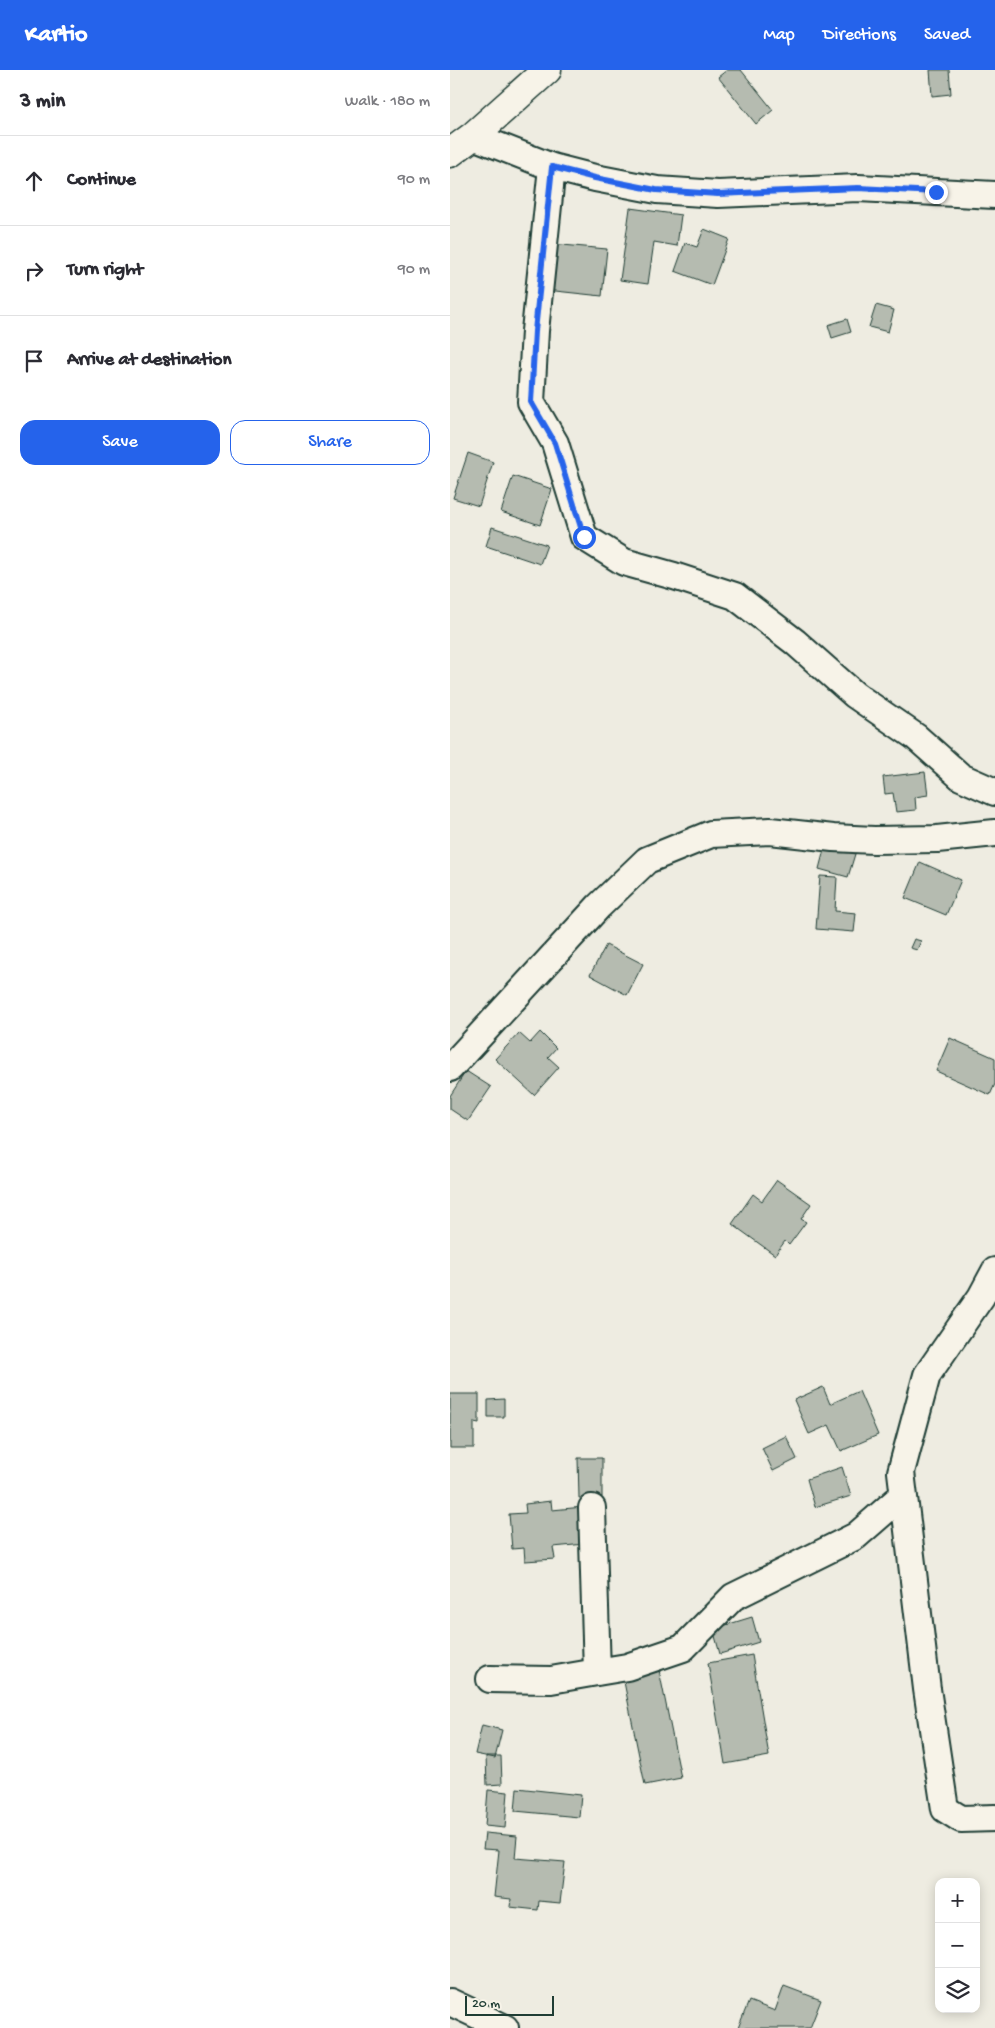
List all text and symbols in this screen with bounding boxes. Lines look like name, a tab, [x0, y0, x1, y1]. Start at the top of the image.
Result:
text: Kartio	[25, 21, 88, 50]
text: Map	[763, 25, 795, 46]
text: Directions	[823, 25, 896, 46]
text: Saved	[924, 25, 970, 46]
text: 3 min	[20, 90, 65, 115]
text: Walk · 180 m	[345, 93, 430, 112]
icon: ahead	[20, 167, 48, 195]
text: Continue	[67, 169, 136, 192]
text: 90 m	[398, 171, 430, 190]
route end	[925, 181, 948, 204]
icon: right	[20, 257, 48, 285]
text: Turn right	[67, 259, 143, 282]
text: 90 m	[398, 261, 430, 280]
icon: arrive	[20, 347, 48, 375]
text: Arrive at destination	[67, 349, 231, 372]
button: Save	[20, 420, 220, 465]
button: Share	[230, 420, 430, 465]
route start	[573, 526, 596, 549]
map controls	[935, 1878, 980, 2013]
button: +	[935, 1878, 980, 1923]
button: −	[935, 1923, 980, 1968]
button: layers	[935, 1968, 980, 2013]
scale bar	[465, 1993, 554, 2016]
text: 20 m	[472, 1996, 500, 2013]

